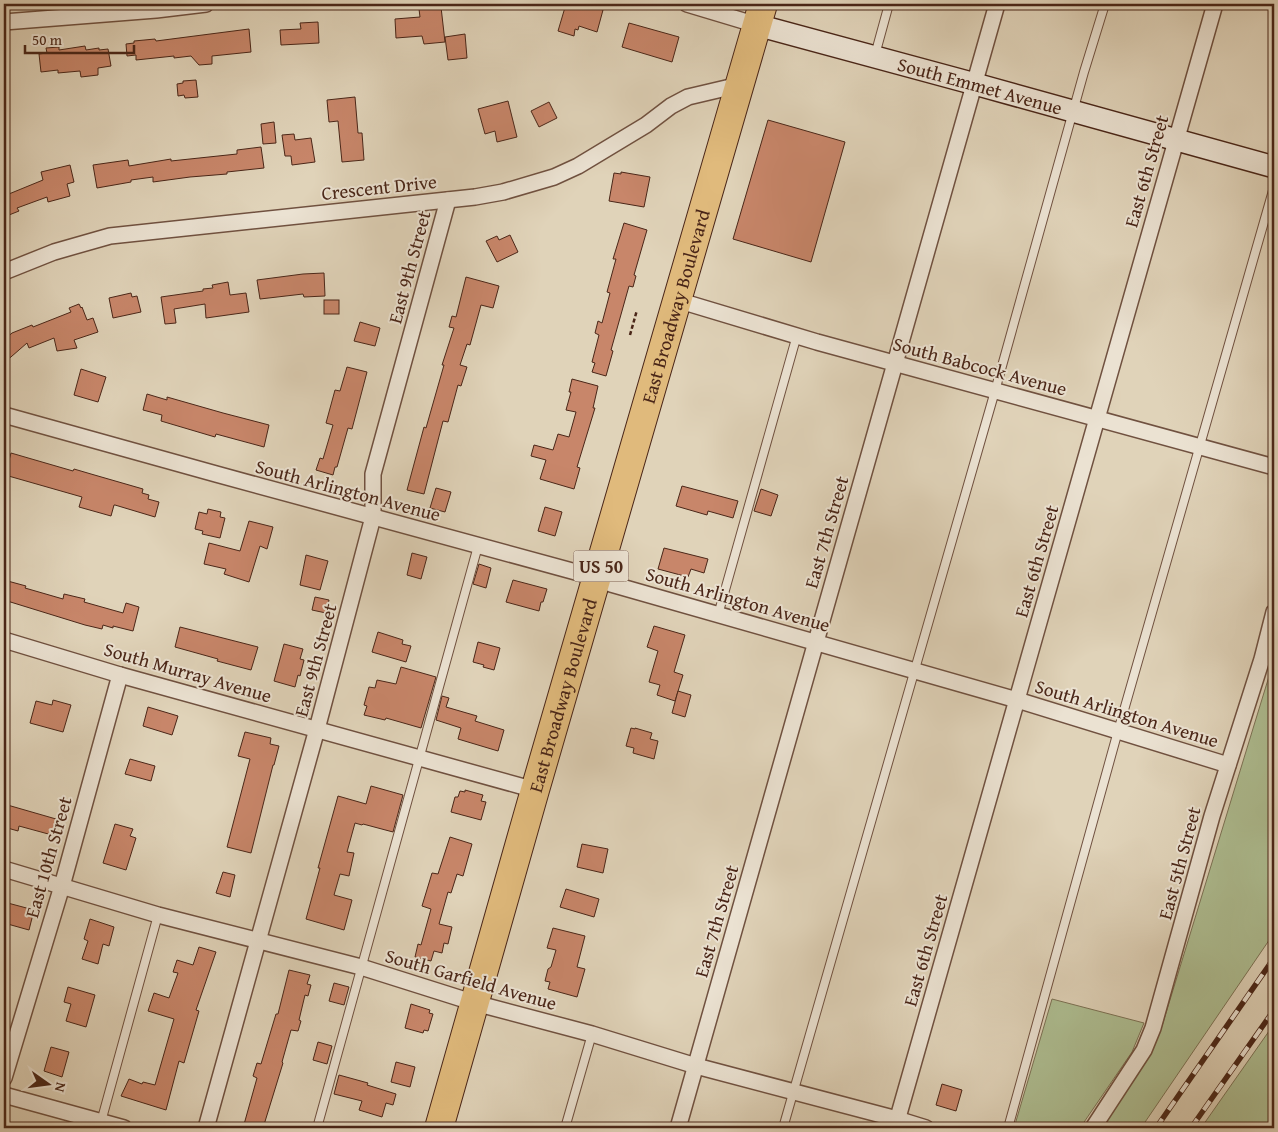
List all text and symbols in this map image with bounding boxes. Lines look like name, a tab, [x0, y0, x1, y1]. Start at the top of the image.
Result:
scale bar	[25, 22, 134, 54]
text: 50 m	[32, 29, 63, 50]
street label: South Emmet Avenue	[894, 50, 1066, 122]
street label: East 6th Street	[1117, 111, 1175, 231]
street label: Crescent Drive	[320, 167, 438, 207]
street label: East Broadway Boulevard	[634, 205, 717, 407]
street label: East 9th Street	[380, 207, 438, 327]
street label: South Babcock Avenue	[890, 329, 1070, 403]
street label: South Arlington Avenue	[252, 452, 444, 528]
street label: East 7th Street	[797, 472, 855, 592]
street label: East 6th Street	[1007, 501, 1065, 621]
road number: US 50	[574, 550, 628, 582]
street label: South Arlington Avenue	[643, 559, 834, 639]
street label: East Broadway Boulevard	[521, 594, 604, 796]
street label: East 9th Street	[286, 600, 344, 720]
street label: South Murray Avenue	[101, 635, 275, 709]
street label: South Arlington Avenue	[1032, 672, 1222, 754]
street label: East 10th Street	[17, 793, 79, 921]
street label: East 5th Street	[1150, 803, 1208, 923]
street label: East 7th Street	[687, 861, 745, 981]
street label: East 6th Street	[896, 890, 954, 1010]
street label: South Garfield Avenue	[382, 941, 560, 1017]
north arrow	[22, 1060, 72, 1110]
text: N	[50, 1080, 71, 1095]

